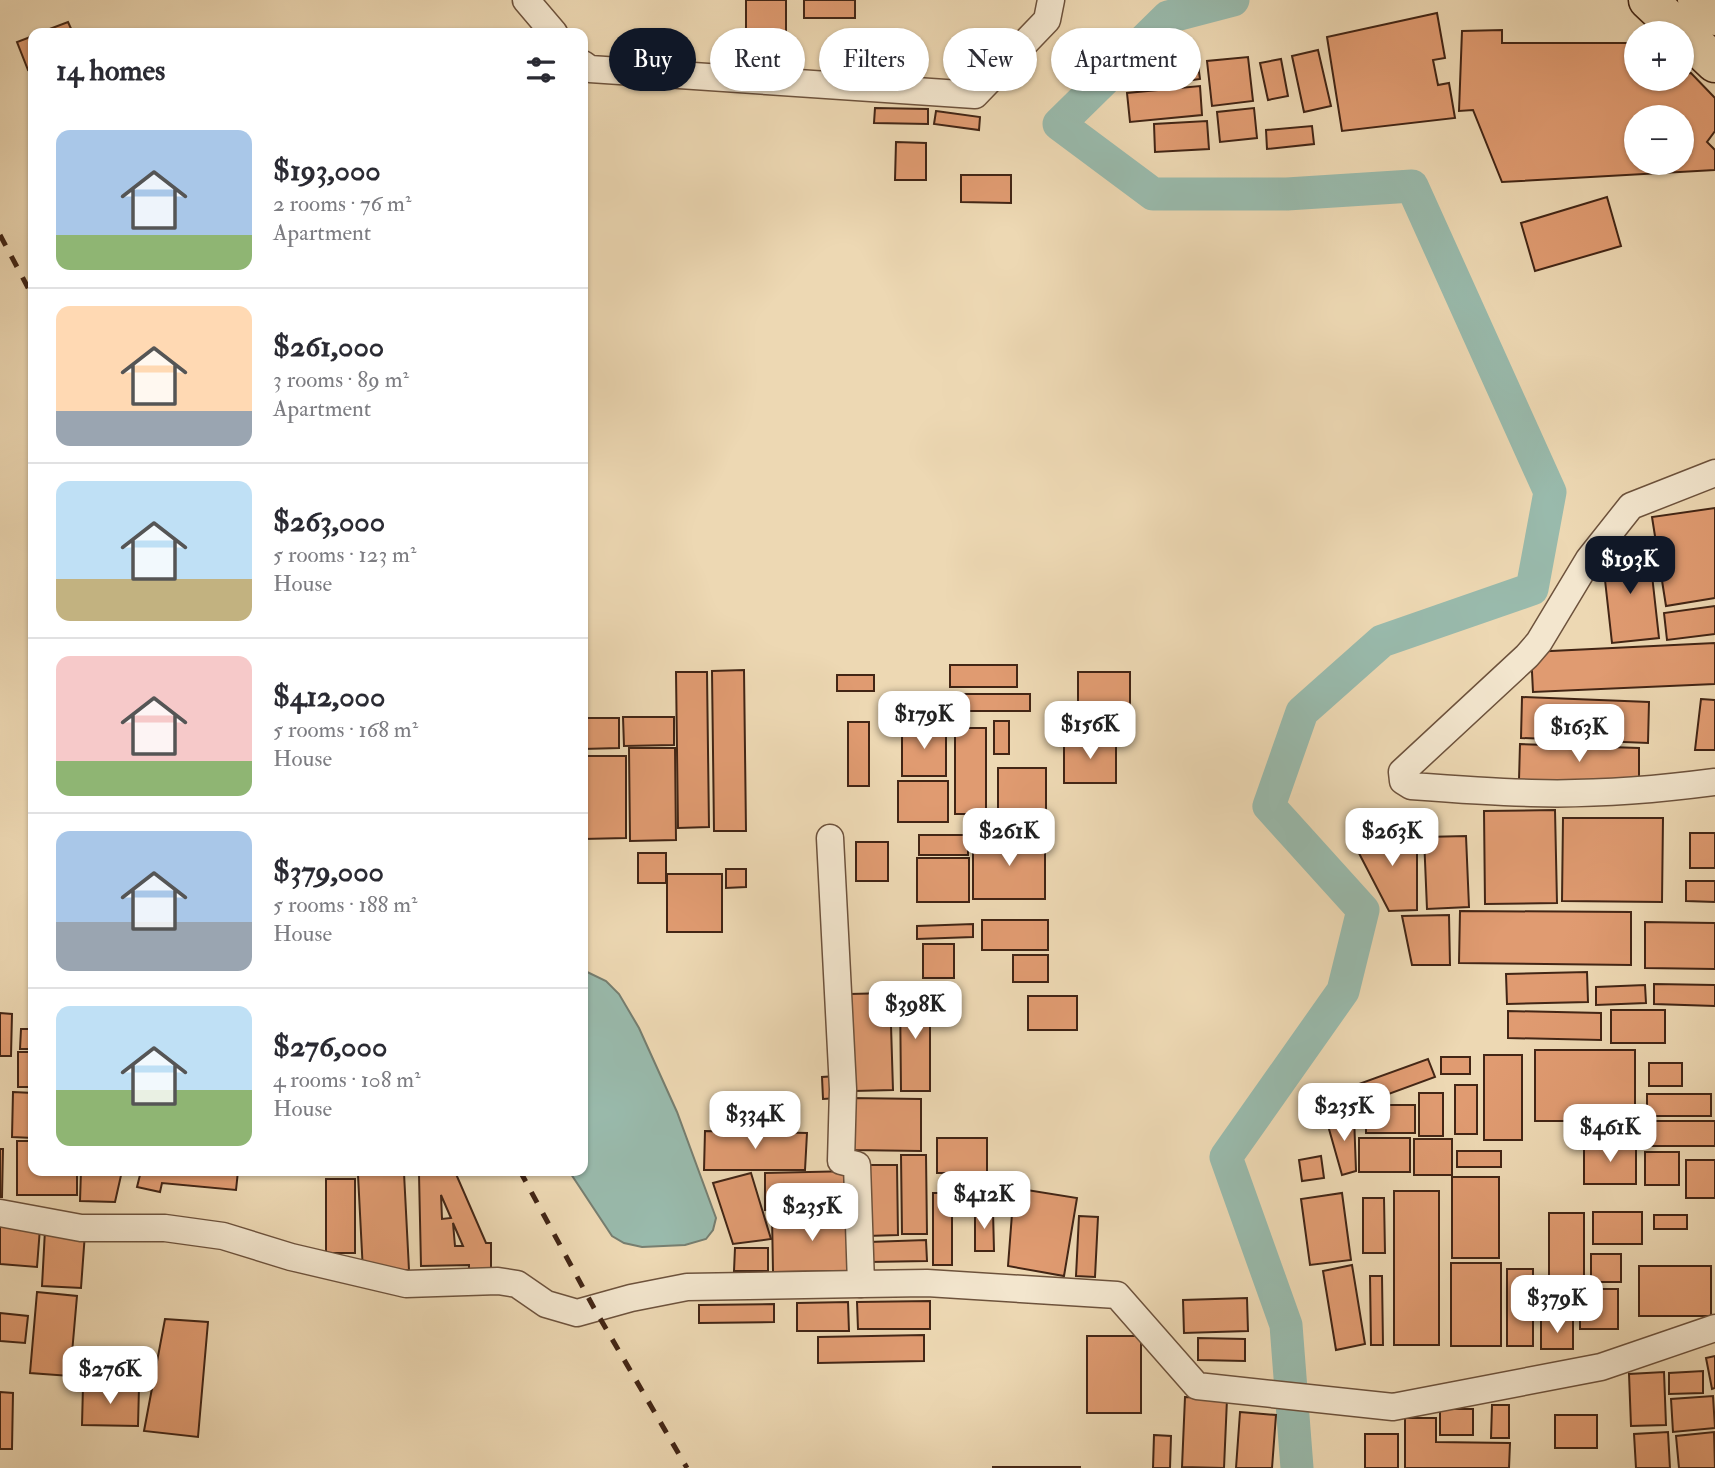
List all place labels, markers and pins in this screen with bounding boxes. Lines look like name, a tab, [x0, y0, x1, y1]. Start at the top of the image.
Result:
pin: $193K	[1581, 536, 1679, 596]
pin: $179K	[875, 692, 973, 751]
pin: $156K	[1041, 702, 1139, 761]
pin: $163K	[1530, 704, 1628, 764]
pin: $261K	[960, 808, 1058, 868]
pin: $263K	[1343, 808, 1441, 868]
pin: $398K	[866, 982, 964, 1041]
pin: $235K	[1295, 1084, 1393, 1143]
pin: $334K	[706, 1092, 804, 1151]
pin: $461K	[1561, 1104, 1659, 1164]
pin: $412K	[935, 1172, 1033, 1231]
pin: $235K	[763, 1184, 861, 1243]
pin: $379K	[1508, 1276, 1606, 1335]
pin: $276K	[61, 1346, 159, 1406]

